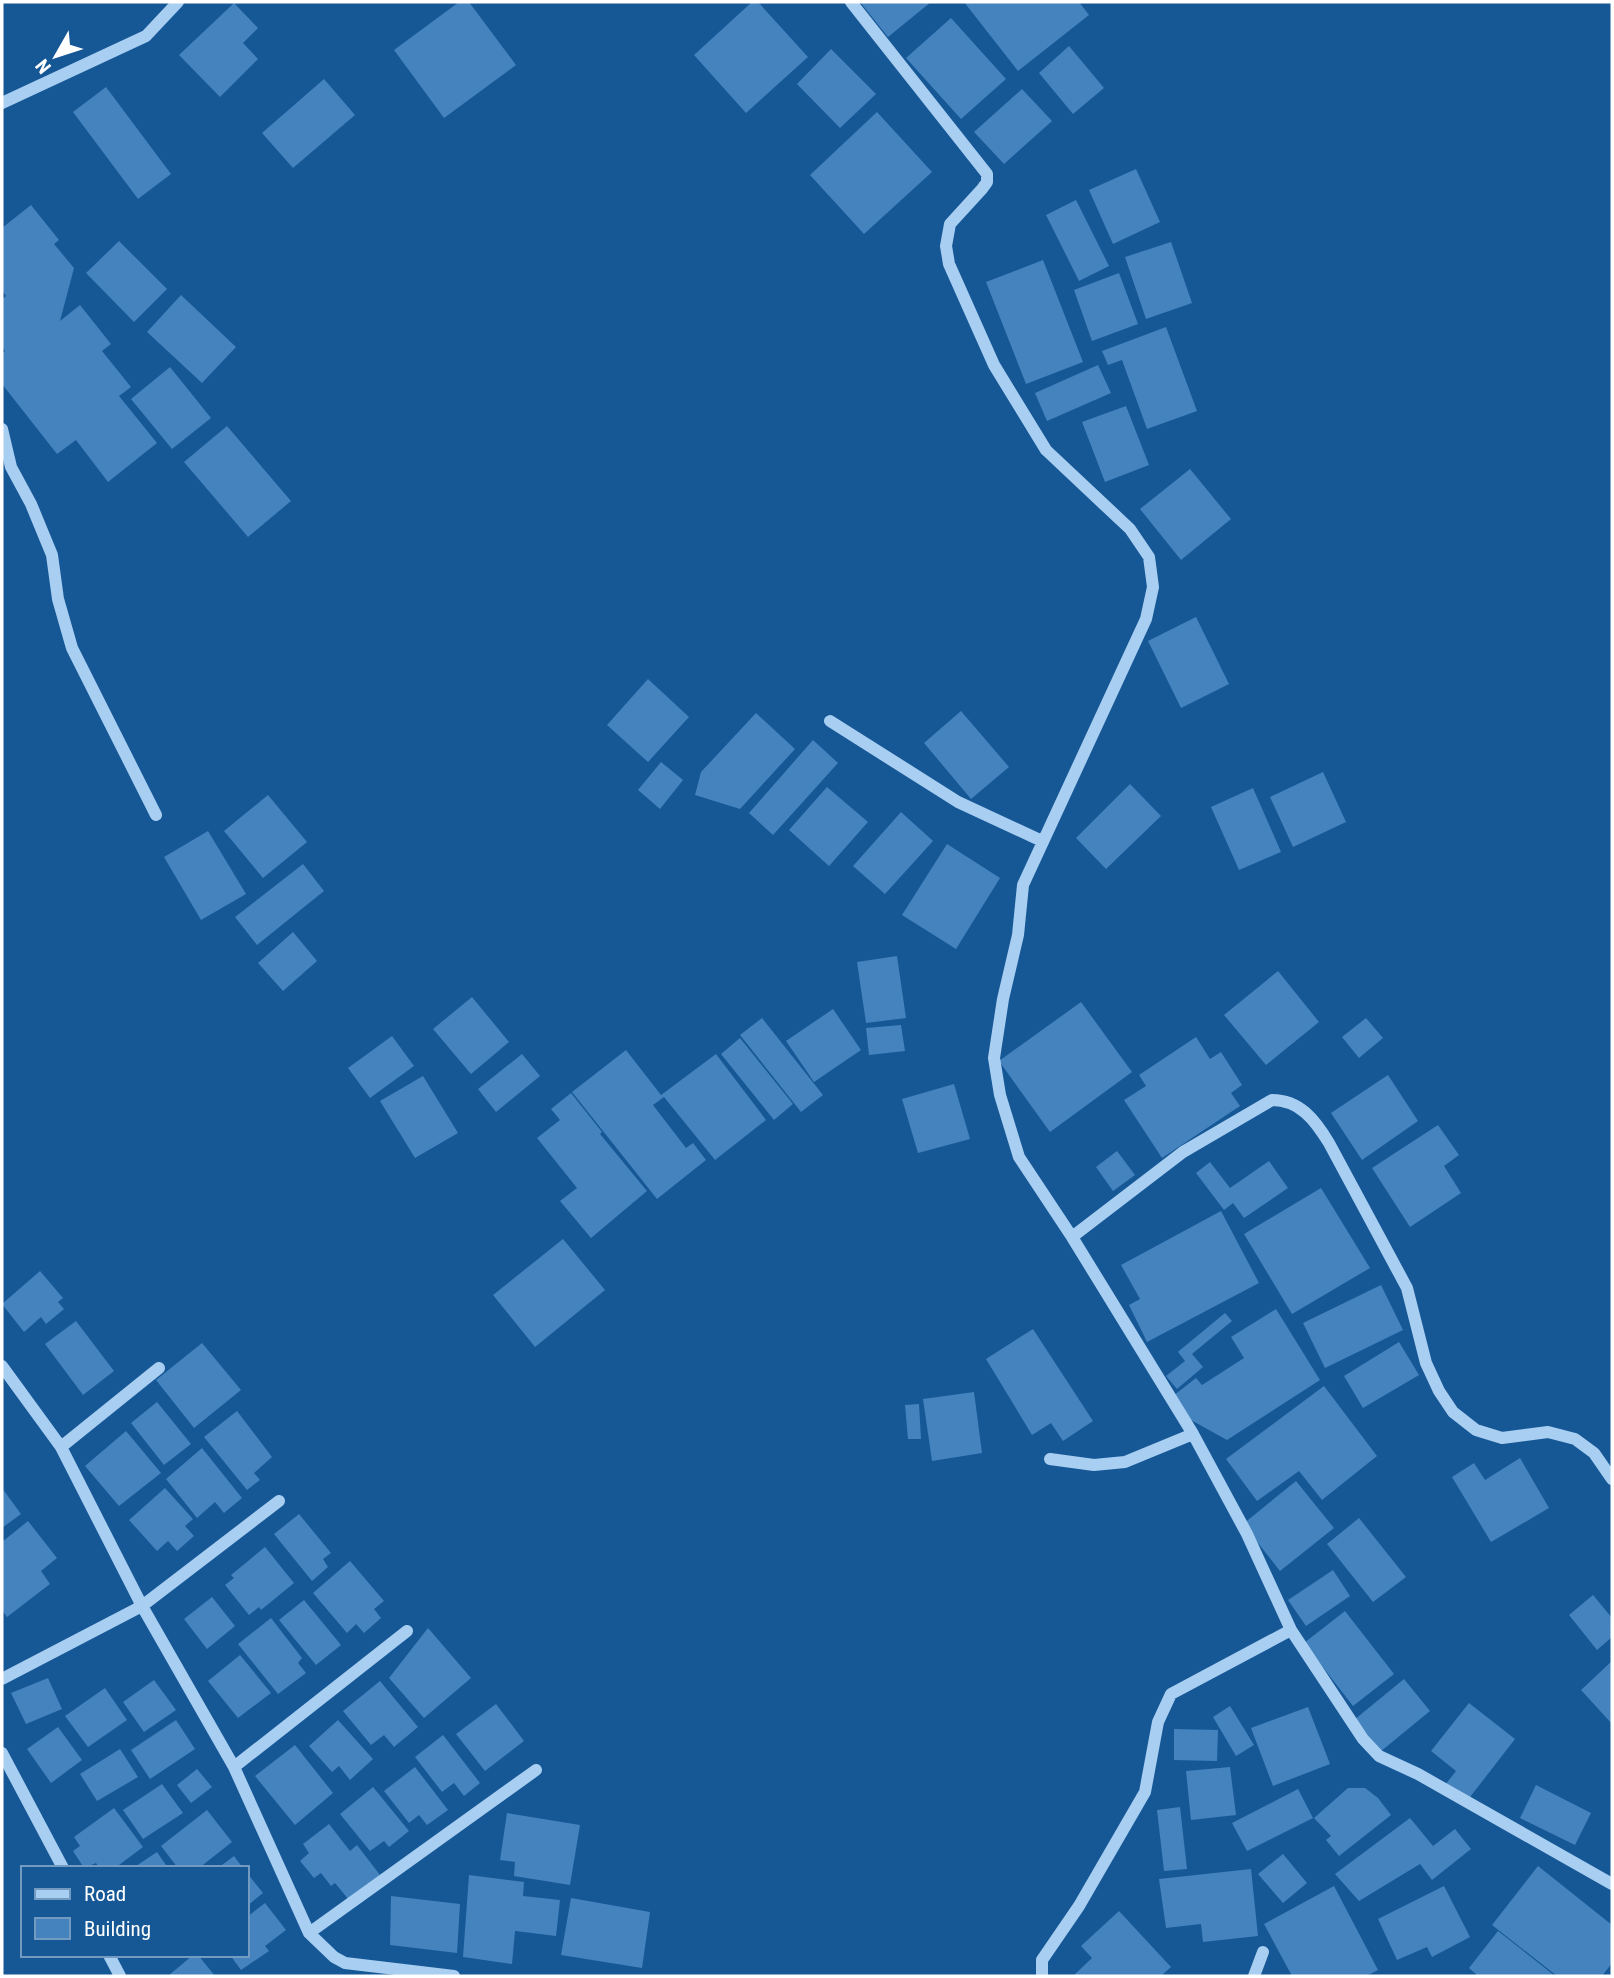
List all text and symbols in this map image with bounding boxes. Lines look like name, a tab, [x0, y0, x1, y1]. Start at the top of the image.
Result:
north arrow	[21, 21, 91, 91]
text: N	[31, 55, 56, 78]
legend	[21, 1866, 248, 1957]
text: Road	[84, 1882, 126, 1906]
text: Building	[84, 1917, 151, 1941]

